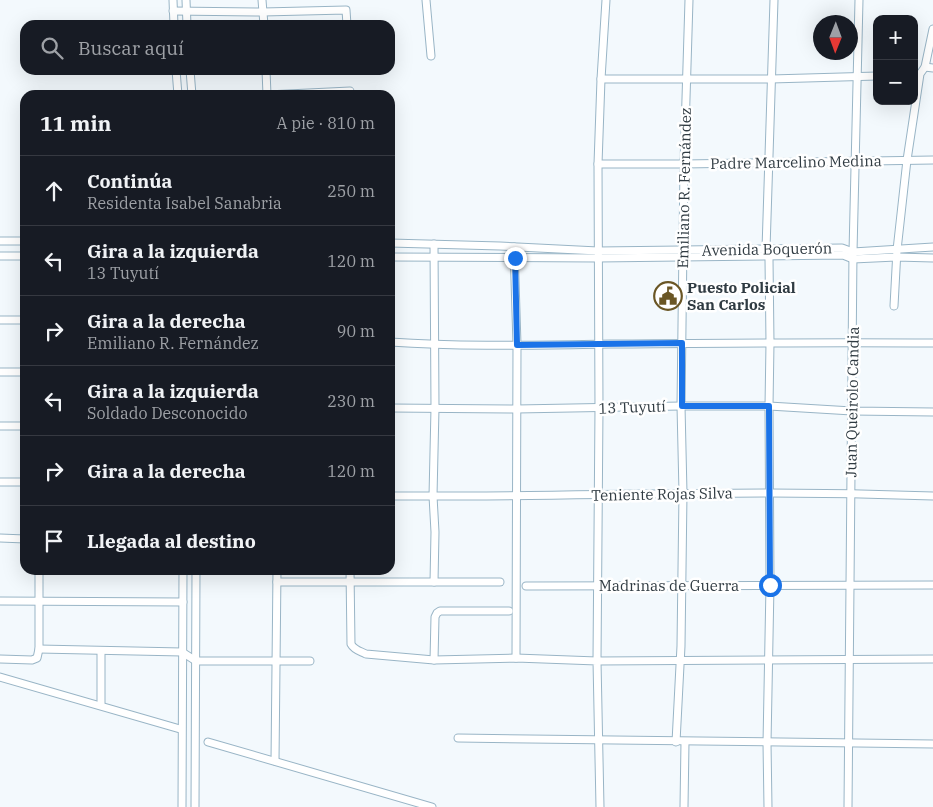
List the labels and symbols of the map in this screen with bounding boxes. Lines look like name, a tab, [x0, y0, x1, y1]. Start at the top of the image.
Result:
north arrow	[813, 15, 858, 60]
street label: Emiliano R. Fernández	[673, 107, 695, 269]
street label: Padre Marcelino Medina	[710, 151, 882, 173]
street label: Avenida Boquerón	[702, 238, 833, 260]
route end	[504, 247, 527, 270]
place label: Puesto Policial San Carlos	[687, 278, 796, 314]
public building icon: Puesto Policial San Carlos	[653, 281, 683, 311]
street label: Juan Queirolo Candia	[841, 326, 863, 478]
street label: 13 Tuyutí	[598, 396, 666, 418]
street label: Teniente Rojas Silva	[591, 483, 733, 505]
route start	[759, 574, 782, 597]
street label: Madrinas de Guerra	[599, 576, 739, 595]

